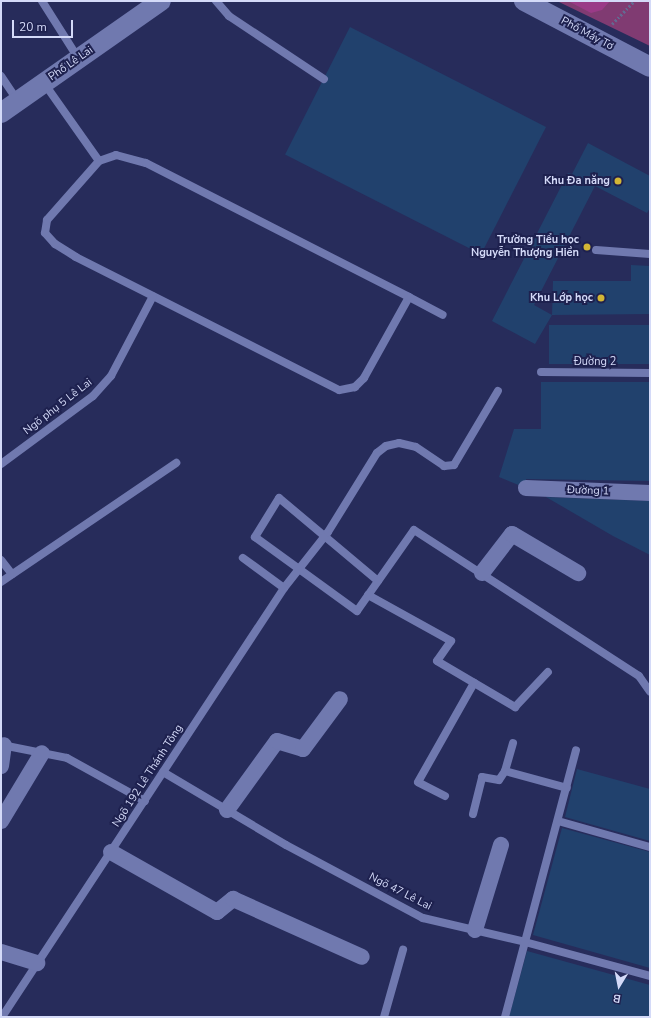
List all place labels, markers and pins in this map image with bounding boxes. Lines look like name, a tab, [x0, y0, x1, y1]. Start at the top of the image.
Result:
place label: Khu Đa năng	[544, 174, 610, 188]
marker: Khu Đa năng	[613, 176, 623, 186]
place label: Trường Tiểu học Nguyễn Thượng Hiền	[471, 234, 579, 260]
marker: Trường Tiểu học Nguyễn Thượng Hiền	[582, 242, 592, 252]
place label: Khu Lớp học	[530, 291, 593, 305]
marker: Khu Lớp học	[596, 293, 606, 303]

